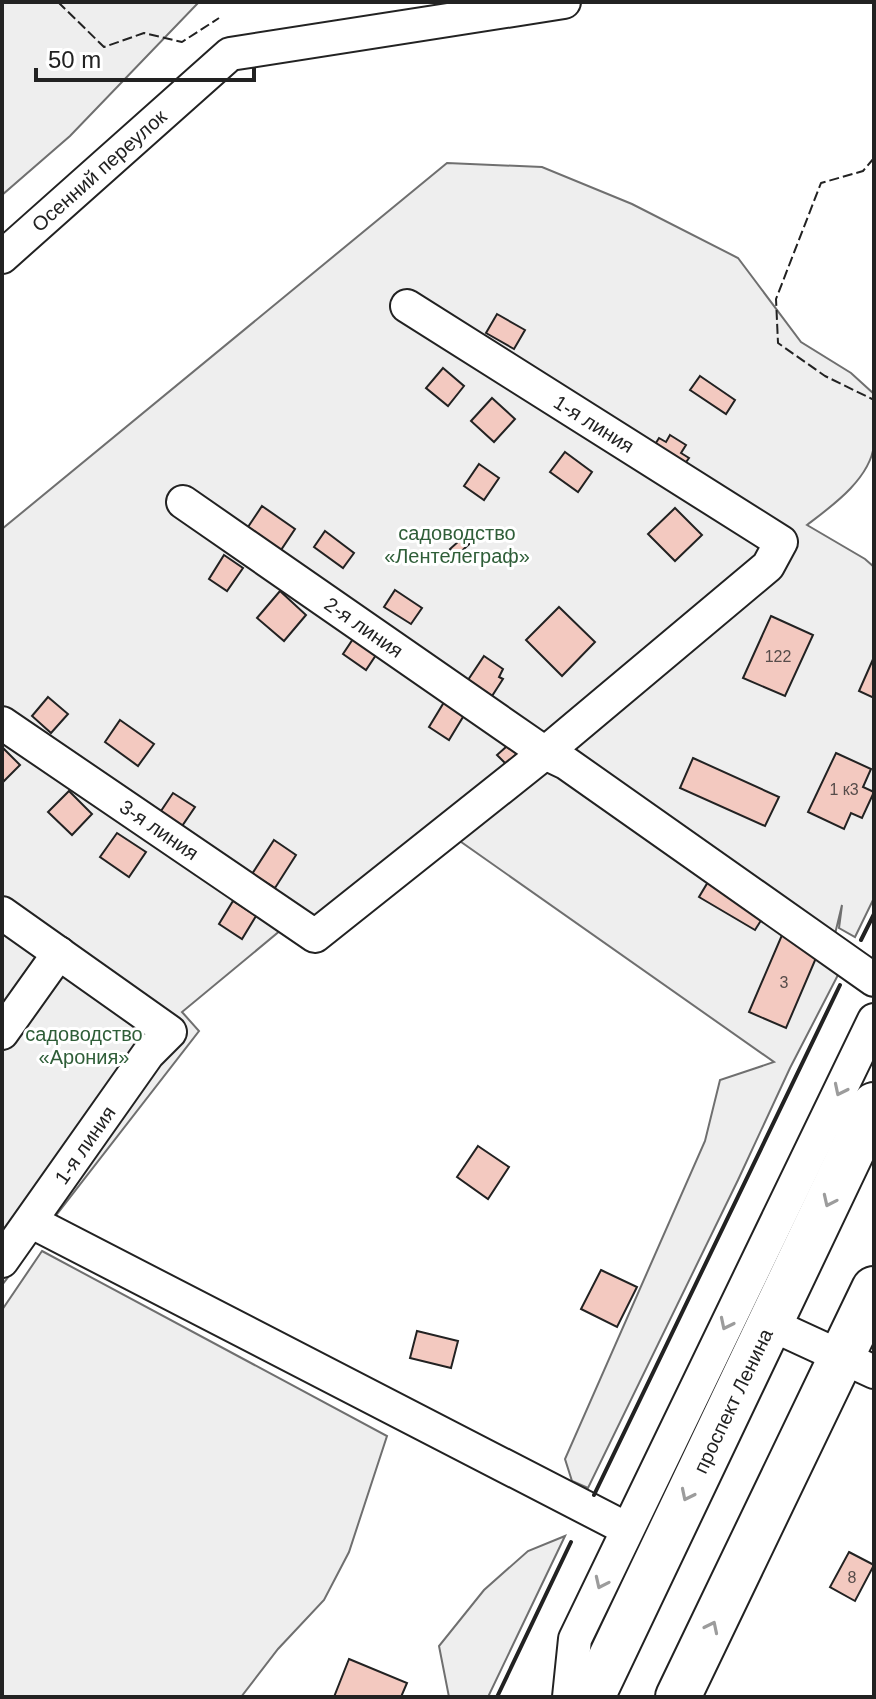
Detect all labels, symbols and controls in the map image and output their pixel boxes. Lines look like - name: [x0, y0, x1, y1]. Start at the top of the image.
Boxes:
- scale bar: [36, 32, 254, 82]
- text: 50 m: [48, 46, 101, 73]
- street label: Осенний переулок: [28, 105, 171, 236]
- street label: 1-я линия: [550, 391, 638, 457]
- park label: садоводство «Лентелеграф»: [384, 522, 530, 567]
- street label: 2-я линия: [320, 593, 407, 662]
- house number: 122: [765, 648, 791, 665]
- house number: 1 к3: [829, 781, 859, 798]
- street label: 3-я линия: [116, 795, 203, 864]
- house number: 3: [780, 974, 789, 991]
- park label: садоводство «Арония»: [25, 1023, 143, 1068]
- one-way arrow: [834, 1081, 850, 1096]
- street label: 1-я линия: [50, 1102, 120, 1188]
- one-way arrow: [823, 1193, 839, 1208]
- one-way arrow: [720, 1315, 736, 1330]
- street label: проспект Ленина: [689, 1324, 777, 1477]
- one-way arrow: [681, 1487, 697, 1501]
- house number: 8: [848, 1569, 857, 1586]
- one-way arrow: [595, 1575, 611, 1589]
- one-way arrow: [702, 1620, 718, 1635]

